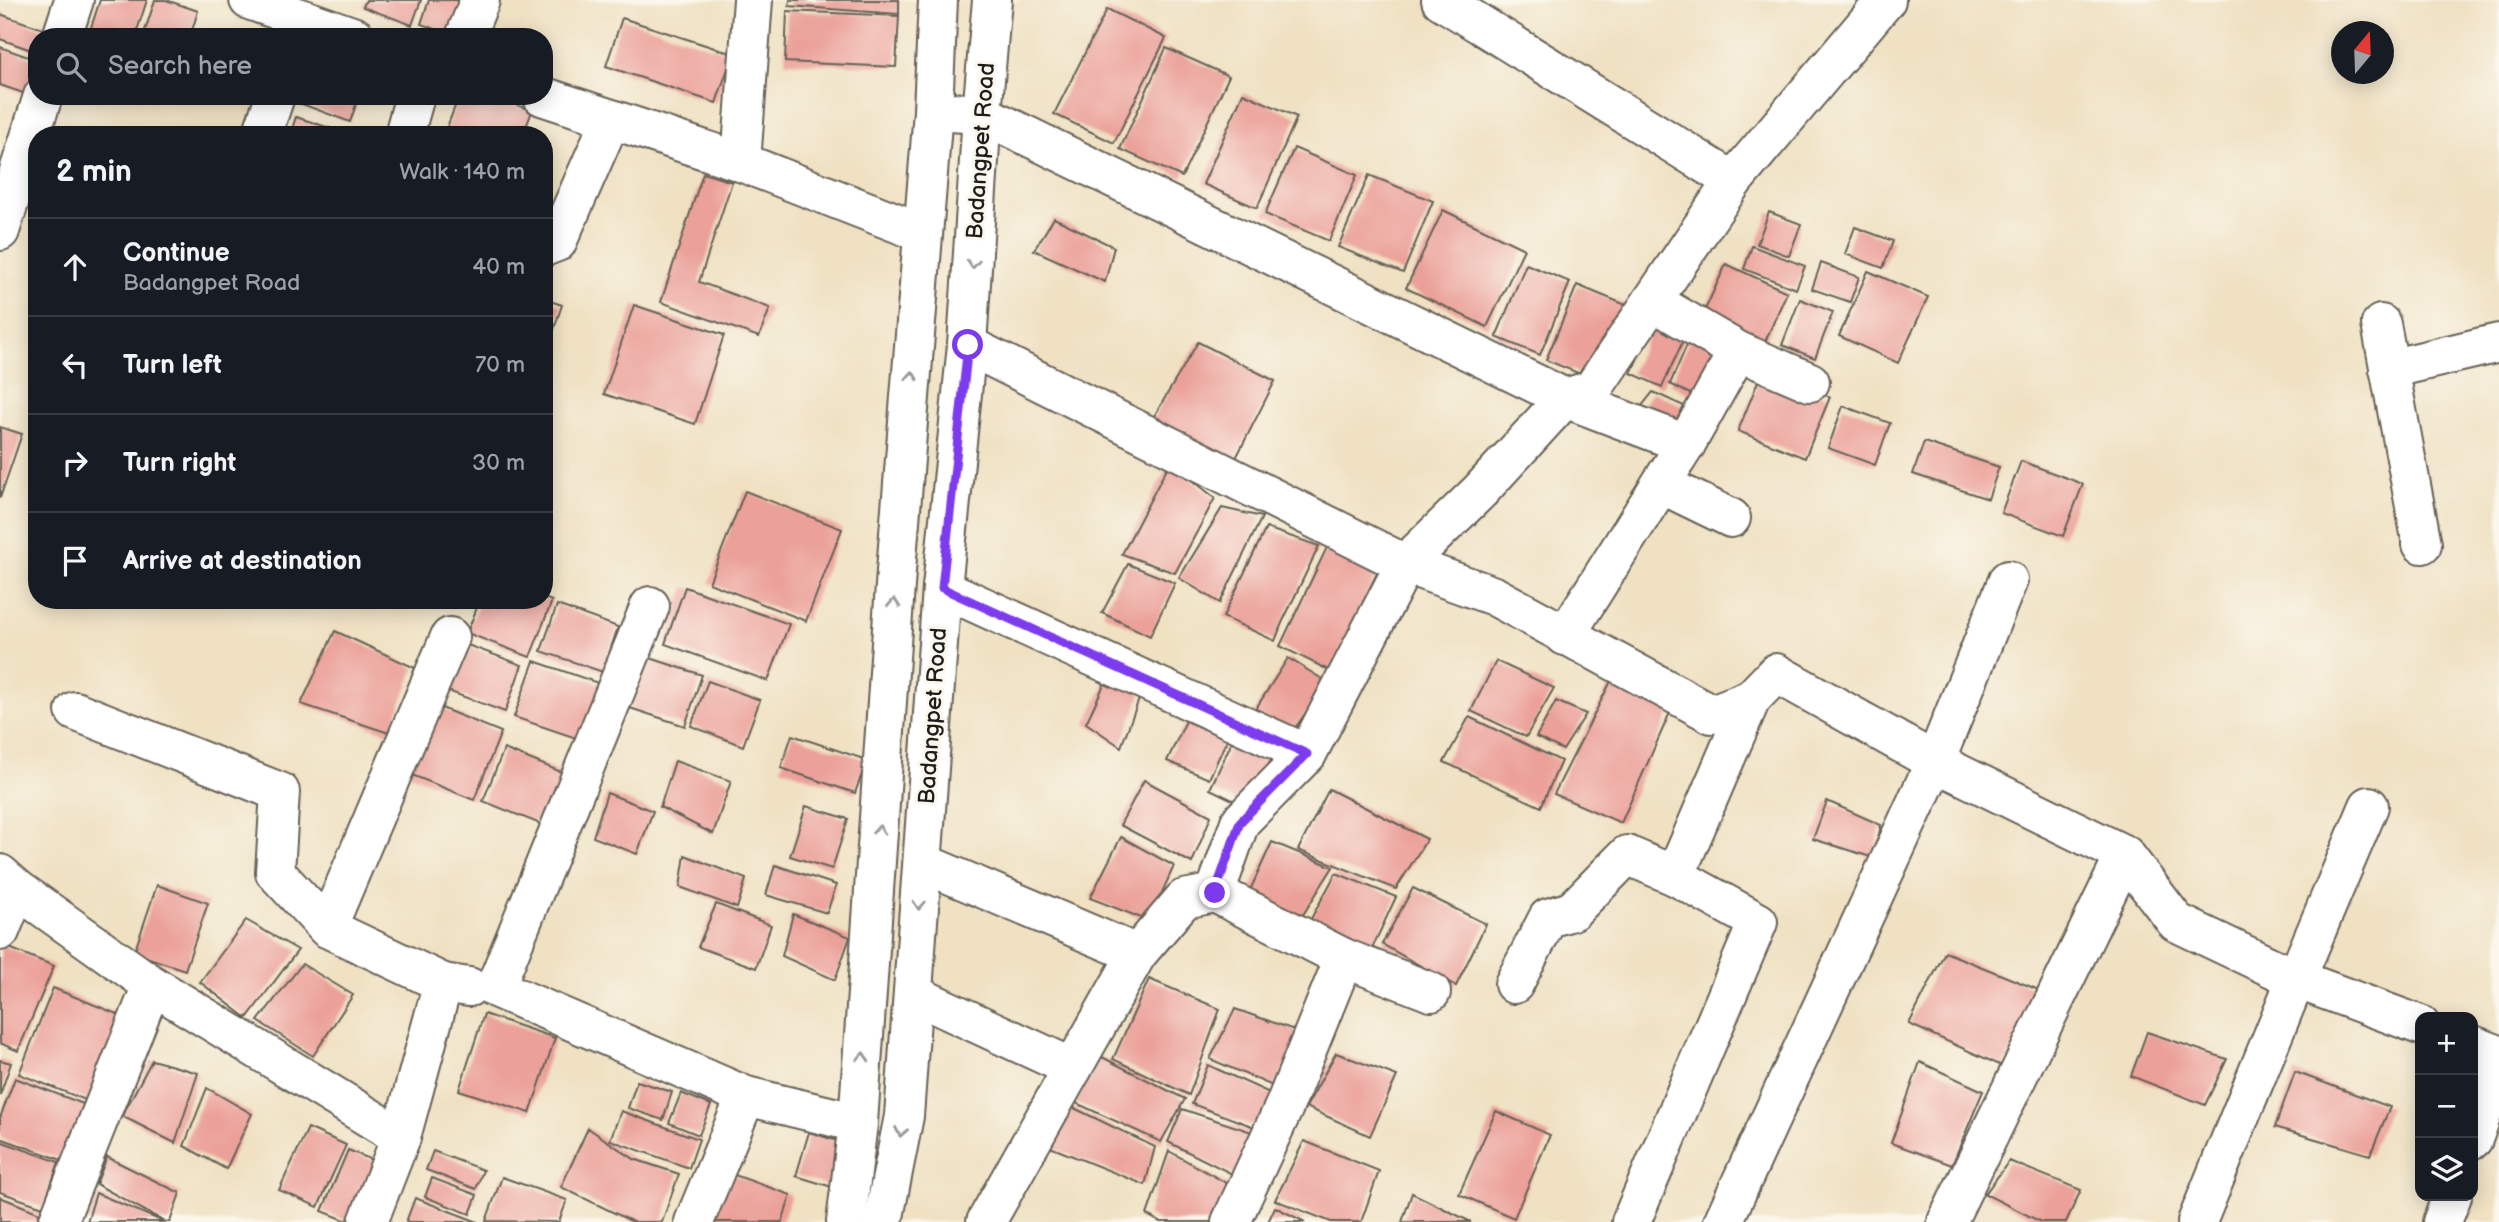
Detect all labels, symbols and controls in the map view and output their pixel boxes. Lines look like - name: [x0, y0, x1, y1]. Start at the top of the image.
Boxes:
- north arrow: [2331, 21, 2394, 84]
- search box: [28, 28, 553, 105]
- icon: search: [52, 48, 90, 86]
- text: Search here: [108, 51, 252, 82]
- street label: Badangpet Road: [961, 62, 1001, 240]
- text: 2 min: [56, 154, 132, 190]
- text: Walk · 140 m: [399, 158, 525, 186]
- text: Continue: [123, 238, 230, 269]
- icon: ahead: [56, 248, 94, 286]
- text: 40 m: [472, 253, 525, 281]
- one-way arrow: [965, 258, 980, 269]
- text: Badangpet Road: [123, 269, 300, 297]
- route start: [952, 329, 983, 360]
- icon: left: [56, 346, 94, 384]
- text: Turn left: [123, 350, 222, 381]
- text: 70 m: [475, 351, 525, 379]
- one-way arrow: [904, 370, 919, 381]
- icon: right: [56, 444, 94, 482]
- text: Turn right: [123, 448, 236, 479]
- text: 30 m: [472, 449, 525, 477]
- icon: arrive: [56, 542, 94, 580]
- text: Arrive at destination: [123, 546, 362, 577]
- one-way arrow: [886, 597, 901, 608]
- street label: Badangpet Road: [913, 627, 953, 805]
- one-way arrow: [872, 824, 887, 835]
- route end: [1199, 877, 1230, 908]
- one-way arrow: [912, 900, 927, 911]
- map controls: [2415, 1012, 2478, 1201]
- button: +: [2415, 1012, 2478, 1075]
- one-way arrow: [855, 1051, 870, 1062]
- button: −: [2415, 1075, 2478, 1138]
- one-way arrow: [894, 1126, 909, 1138]
- button: layers: [2415, 1138, 2478, 1201]

